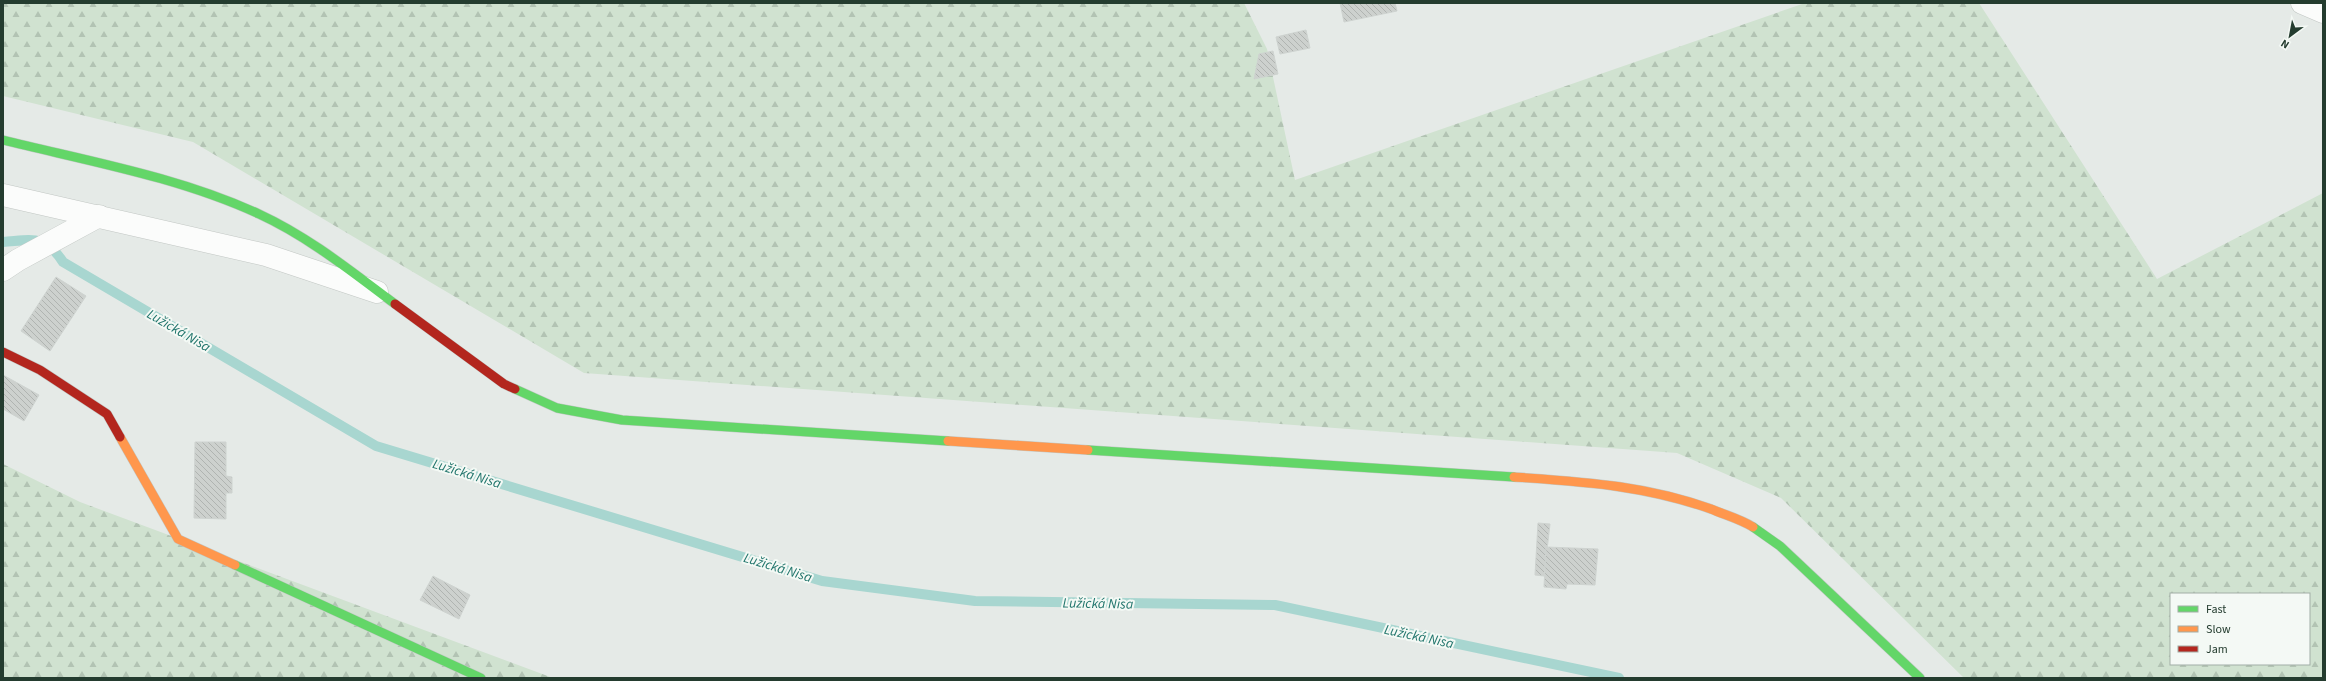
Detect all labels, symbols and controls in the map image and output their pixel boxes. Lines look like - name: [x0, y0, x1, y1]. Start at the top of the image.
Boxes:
- north arrow: [2270, 16, 2310, 56]
- text: N: [2278, 36, 2292, 52]
- water label: Lužická Nisa: [143, 305, 215, 357]
- water label: Lužická Nisa: [430, 454, 504, 494]
- water label: Lužická Nisa: [741, 548, 815, 588]
- water label: Lužická Nisa: [1062, 593, 1134, 615]
- legend: [2170, 593, 2310, 665]
- text: Fast: [2206, 601, 2226, 618]
- water label: Lužická Nisa: [1382, 620, 1456, 654]
- text: Slow: [2206, 621, 2231, 638]
- text: Jam: [2206, 641, 2228, 658]

